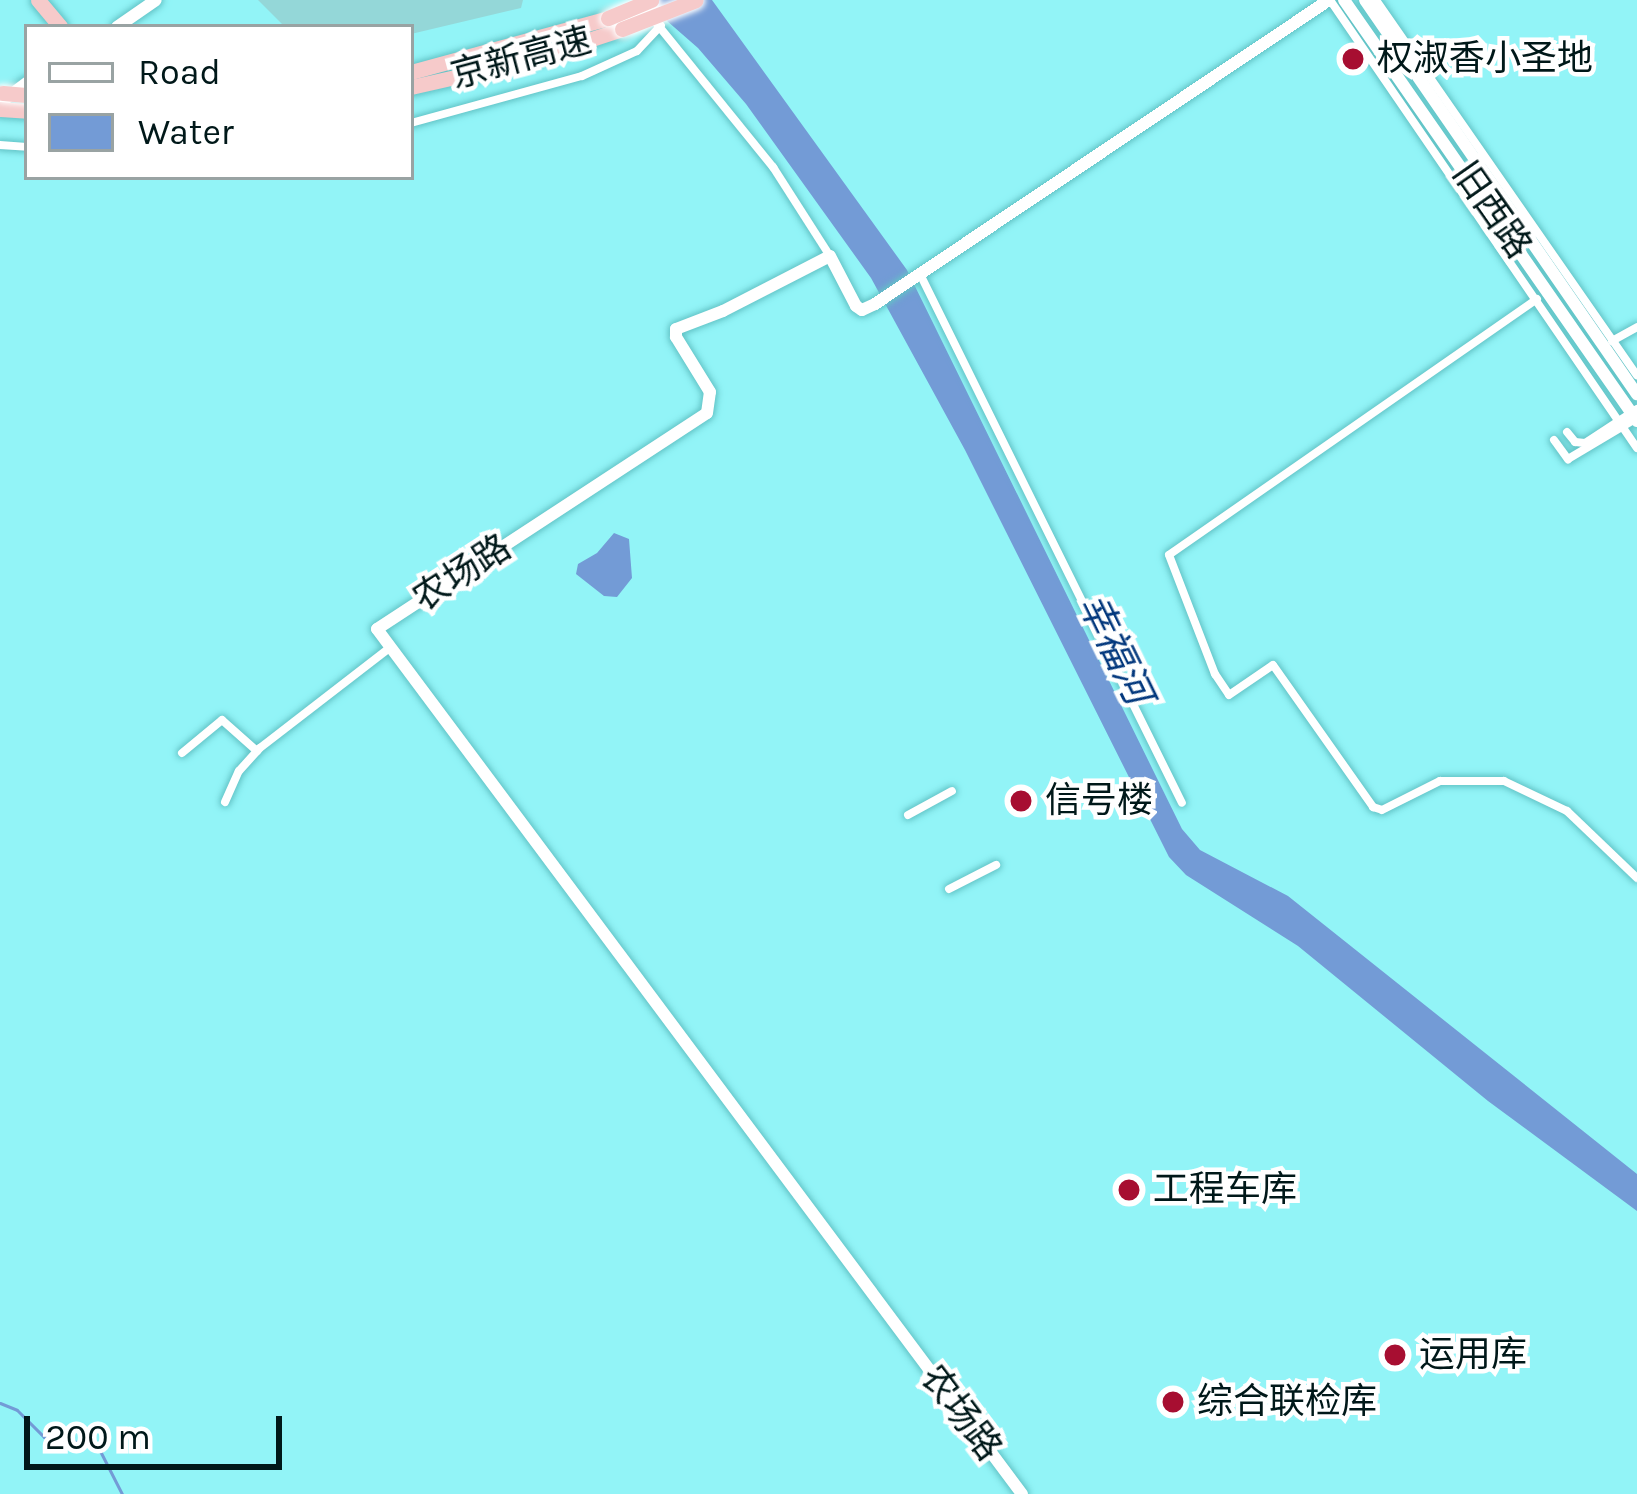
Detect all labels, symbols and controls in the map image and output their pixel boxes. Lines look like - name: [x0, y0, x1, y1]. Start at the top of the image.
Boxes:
- street label: 京新高速: [446, 19, 596, 97]
- legend: [24, 24, 414, 180]
- place label: 权淑香小圣地: [1377, 37, 1593, 81]
- marker: 权淑香小圣地: [1340, 46, 1366, 72]
- text: Road: [138, 51, 221, 93]
- text: Water: [138, 111, 234, 153]
- street label: 旧西路: [1443, 153, 1541, 267]
- street label: 农场路: [405, 525, 519, 621]
- water label: 幸福河: [1068, 586, 1162, 712]
- place label: 信号楼: [1045, 779, 1153, 823]
- marker: 信号楼: [1008, 788, 1034, 814]
- place label: 工程车库: [1153, 1168, 1297, 1212]
- marker: 工程车库: [1116, 1177, 1142, 1203]
- place label: 运用库: [1419, 1333, 1527, 1377]
- marker: 运用库: [1382, 1342, 1408, 1368]
- street label: 农场路: [911, 1357, 1011, 1469]
- place label: 综合联检库: [1197, 1380, 1377, 1424]
- marker: 综合联检库: [1160, 1389, 1186, 1415]
- scale bar: [30, 1392, 288, 1466]
- text: 200 m: [45, 1416, 151, 1458]

